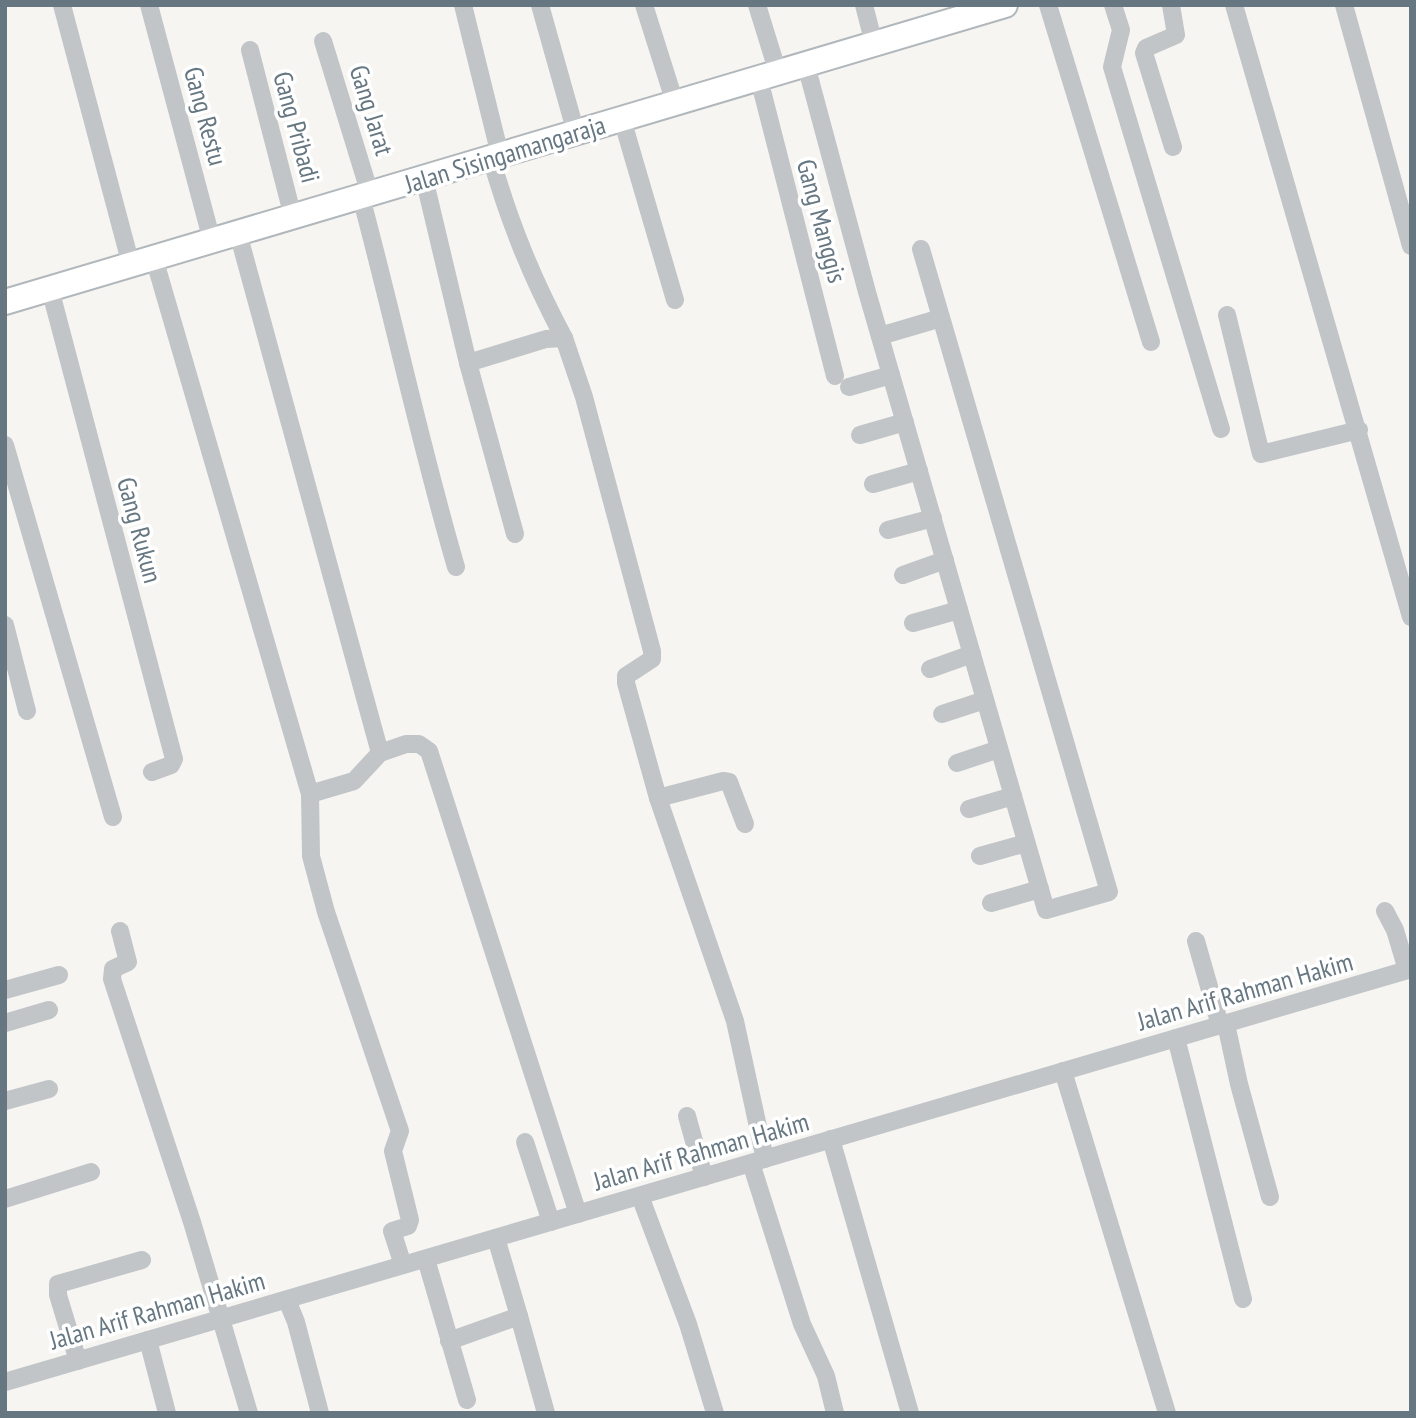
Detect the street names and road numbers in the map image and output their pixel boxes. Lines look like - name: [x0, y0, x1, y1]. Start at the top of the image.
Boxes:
- street label: Gang Jarat: [343, 61, 401, 159]
- street label: Gang Restu: [177, 63, 235, 169]
- street label: Gang Pribadi: [266, 68, 328, 186]
- street label: Jalan Sisingamangaraja: [400, 108, 609, 201]
- street label: Gang Manggis: [790, 156, 854, 286]
- street label: Gang Rukun: [110, 474, 170, 586]
- street label: Jalan Arif Rahman Hakim: [1133, 945, 1356, 1038]
- street label: Jalan Arif Rahman Hakim: [589, 1105, 812, 1198]
- street label: Jalan Arif Rahman Hakim: [45, 1264, 268, 1357]

